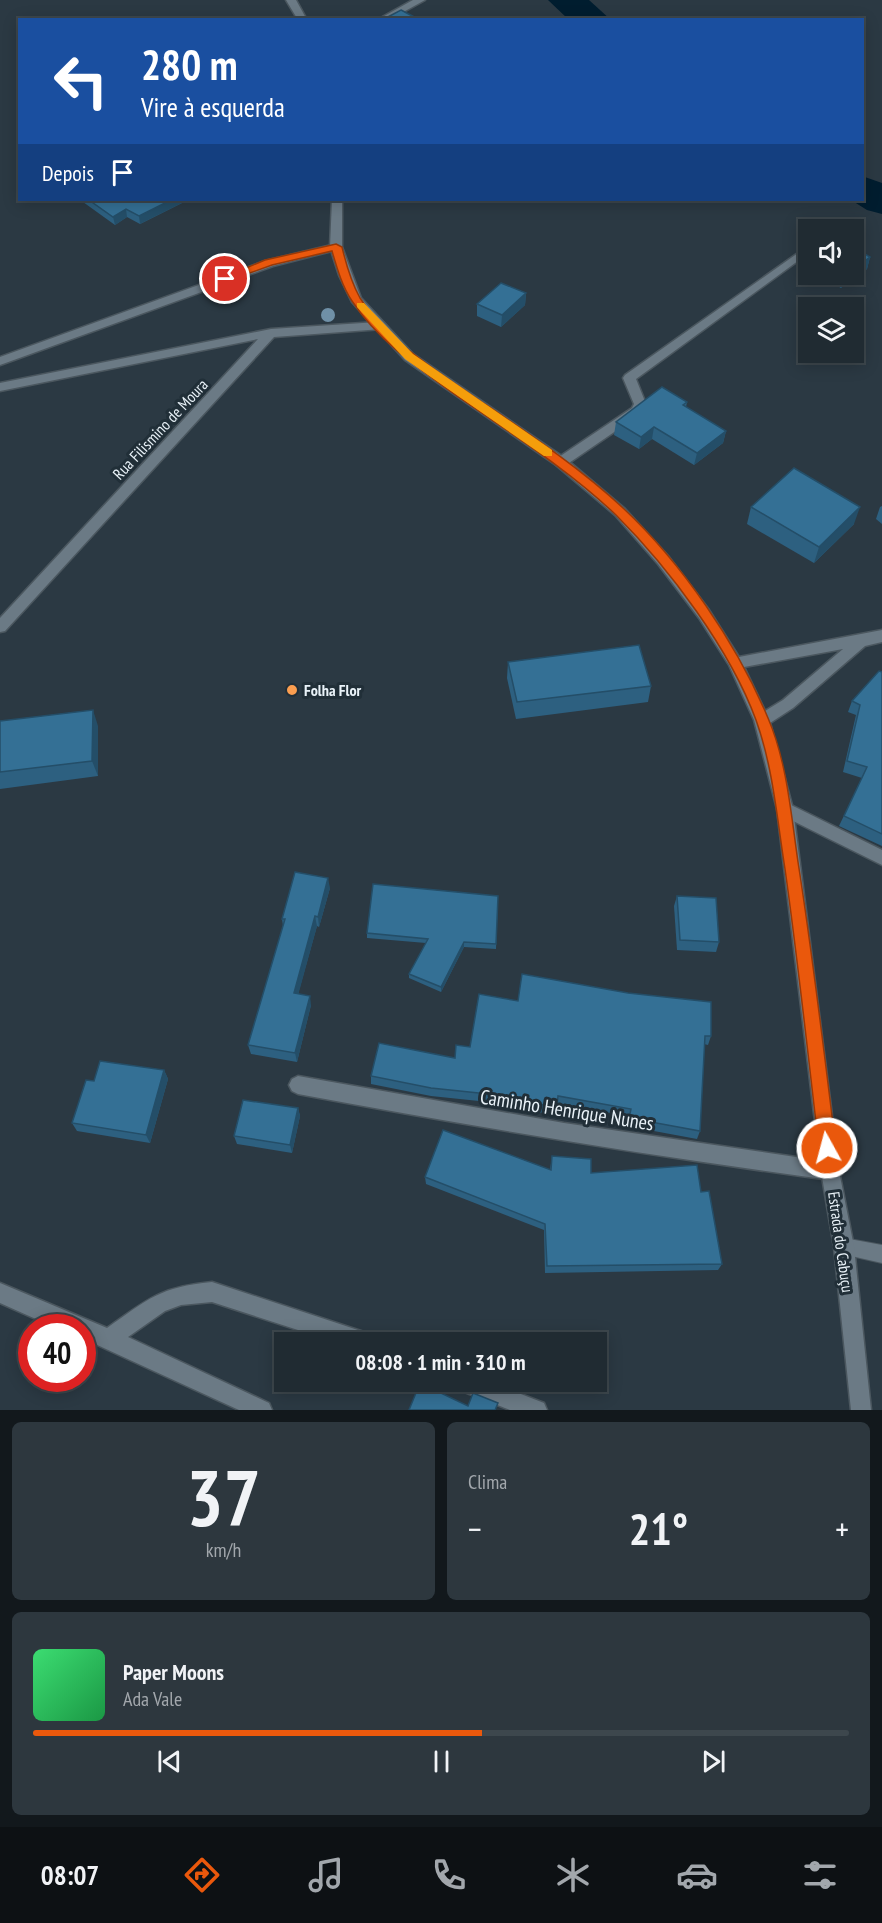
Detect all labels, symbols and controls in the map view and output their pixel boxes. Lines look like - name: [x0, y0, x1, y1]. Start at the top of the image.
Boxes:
- text: 280 m: [141, 37, 238, 92]
- icon: left: [42, 42, 120, 120]
- text: Vire à esquerda: [141, 90, 285, 124]
- icon: arrive: [106, 156, 139, 189]
- text: Depois: [42, 159, 94, 187]
- map controls: [798, 219, 864, 363]
- button: sound: [798, 219, 864, 285]
- pin: [199, 253, 250, 304]
- icon: arrive: [208, 262, 241, 295]
- button: layers: [798, 297, 864, 363]
- street label: Rua Filismino de Moura: [108, 375, 212, 483]
- place label: Folha Flor: [304, 680, 361, 700]
- marker: Folha Flor: [285, 683, 299, 697]
- street label: Caminho Henrique Nunes: [478, 1083, 656, 1137]
- position arrow: [795, 1116, 859, 1180]
- street label: Estrada do Cabuçu: [824, 1190, 858, 1294]
- speed limit sign: 40: [18, 1314, 96, 1392]
- text: 08:08 · 1 min · 310 m: [355, 1348, 526, 1376]
- text: 37: [186, 1447, 261, 1548]
- text: Clima: [468, 1469, 507, 1495]
- text: 21°: [629, 1499, 688, 1557]
- text: −: [468, 1507, 482, 1550]
- text: +: [835, 1507, 849, 1550]
- text: km/h: [206, 1537, 241, 1563]
- text: Paper Moons: [123, 1658, 224, 1686]
- text: Ada Vale: [123, 1686, 182, 1712]
- icon: previous: [153, 1745, 186, 1778]
- icon: pause: [425, 1745, 458, 1778]
- icon: next: [697, 1745, 730, 1778]
- icon: directions: [181, 1854, 223, 1896]
- icon: music: [305, 1854, 347, 1896]
- icon: phone: [428, 1854, 470, 1896]
- icon: climate: [552, 1854, 594, 1896]
- icon: car: [676, 1854, 718, 1896]
- icon: filters: [799, 1854, 841, 1896]
- text: 08:07: [41, 1858, 99, 1892]

